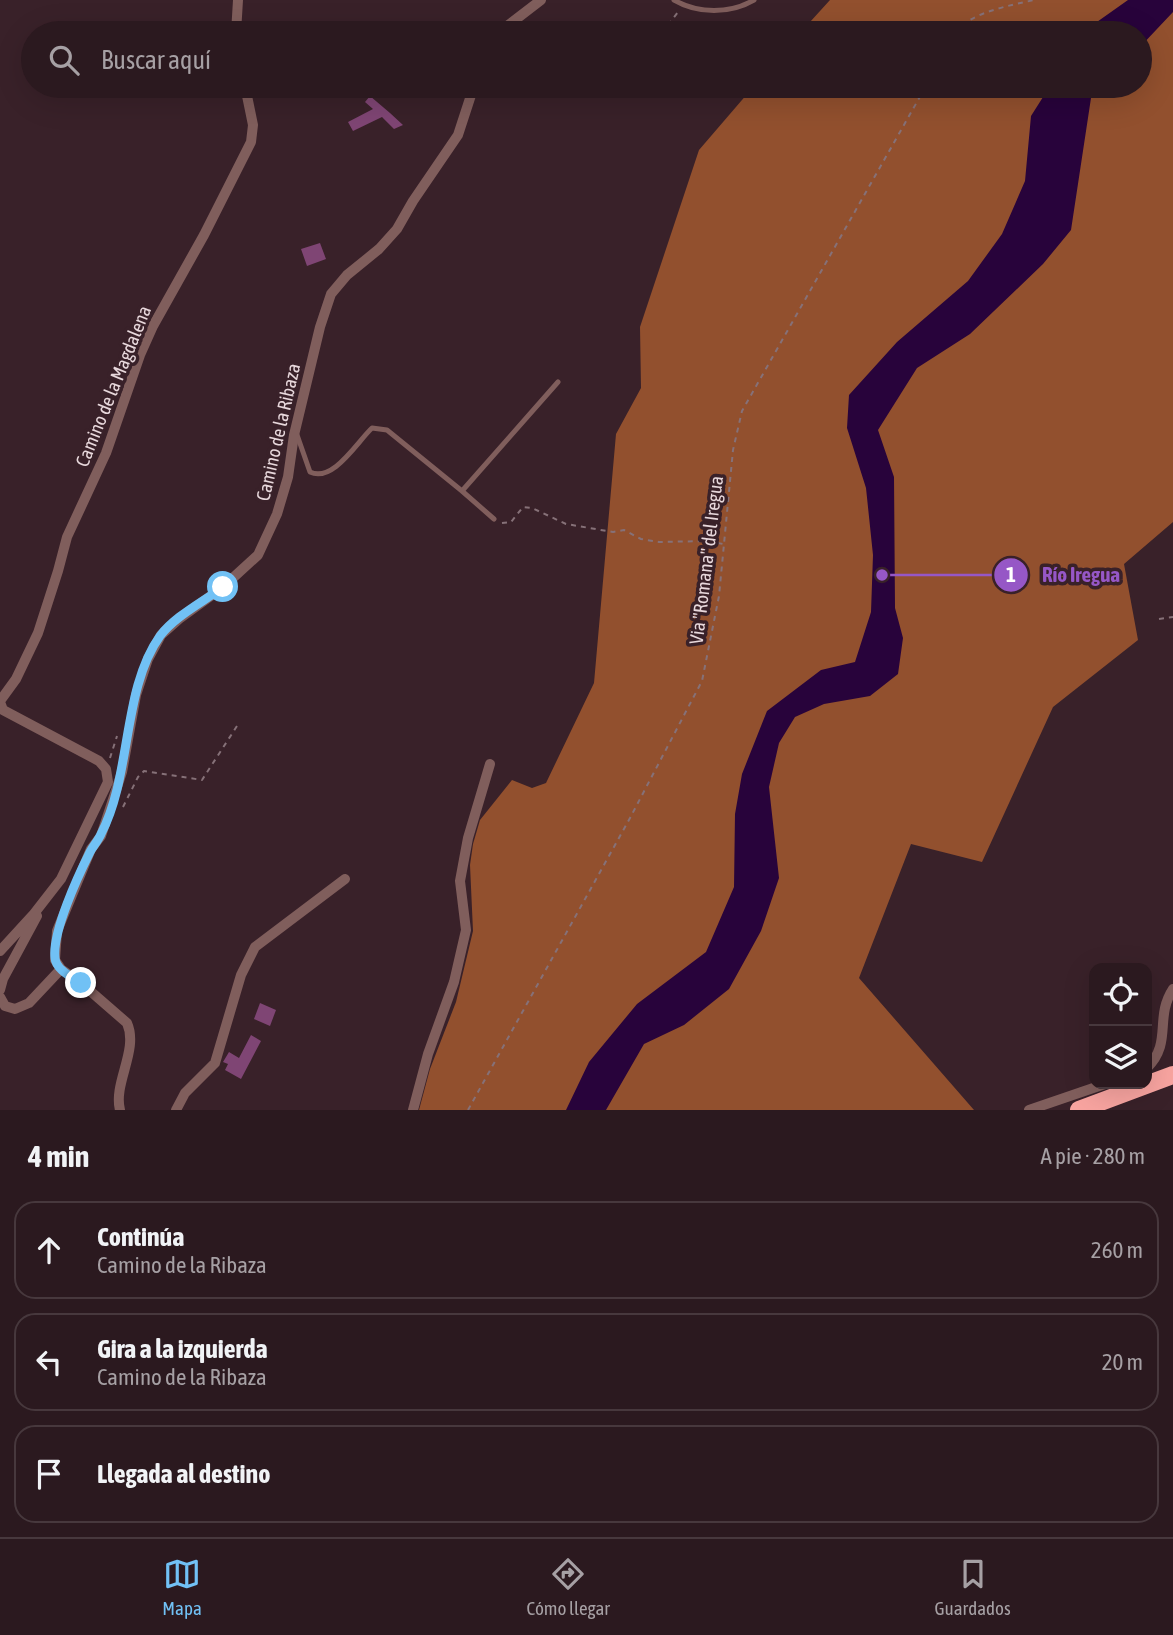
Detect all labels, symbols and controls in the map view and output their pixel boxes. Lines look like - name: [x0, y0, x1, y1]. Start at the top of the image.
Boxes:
- search box: [21, 21, 1152, 98]
- icon: search: [45, 41, 83, 79]
- text: Buscar aquí: [101, 45, 211, 75]
- street label: Camino de la Magdalena: [71, 302, 155, 470]
- street label: Camino de la Ribaza: [252, 361, 304, 503]
- street label: Via "Romana" del Iregua: [685, 474, 727, 646]
- callout: Río Iregua: [993, 554, 1134, 596]
- text: 1: [1006, 562, 1016, 586]
- text: Río Iregua: [1042, 562, 1120, 586]
- route start: [207, 571, 238, 602]
- map controls: [1089, 963, 1152, 1089]
- button: locate: [1089, 963, 1152, 1026]
- route end: [65, 967, 96, 998]
- button: layers: [1089, 1026, 1152, 1089]
- text: 4 min: [28, 1139, 89, 1173]
- text: A pie · 280 m: [1041, 1143, 1145, 1169]
- text: Continúa: [97, 1222, 184, 1252]
- icon: ahead: [30, 1231, 68, 1269]
- text: 260 m: [1091, 1237, 1143, 1263]
- text: Camino de la Ribaza: [97, 1252, 267, 1278]
- text: Gira a la izquierda: [97, 1334, 268, 1364]
- icon: left: [30, 1343, 68, 1381]
- text: 20 m: [1102, 1349, 1143, 1375]
- text: Camino de la Ribaza: [97, 1364, 267, 1390]
- icon: arrive: [30, 1455, 68, 1493]
- text: Llegada al destino: [97, 1459, 270, 1489]
- tab: Mapa: [162, 1555, 202, 1619]
- tab: Cómo llegar: [526, 1555, 610, 1619]
- tab: Guardados: [934, 1555, 1011, 1619]

